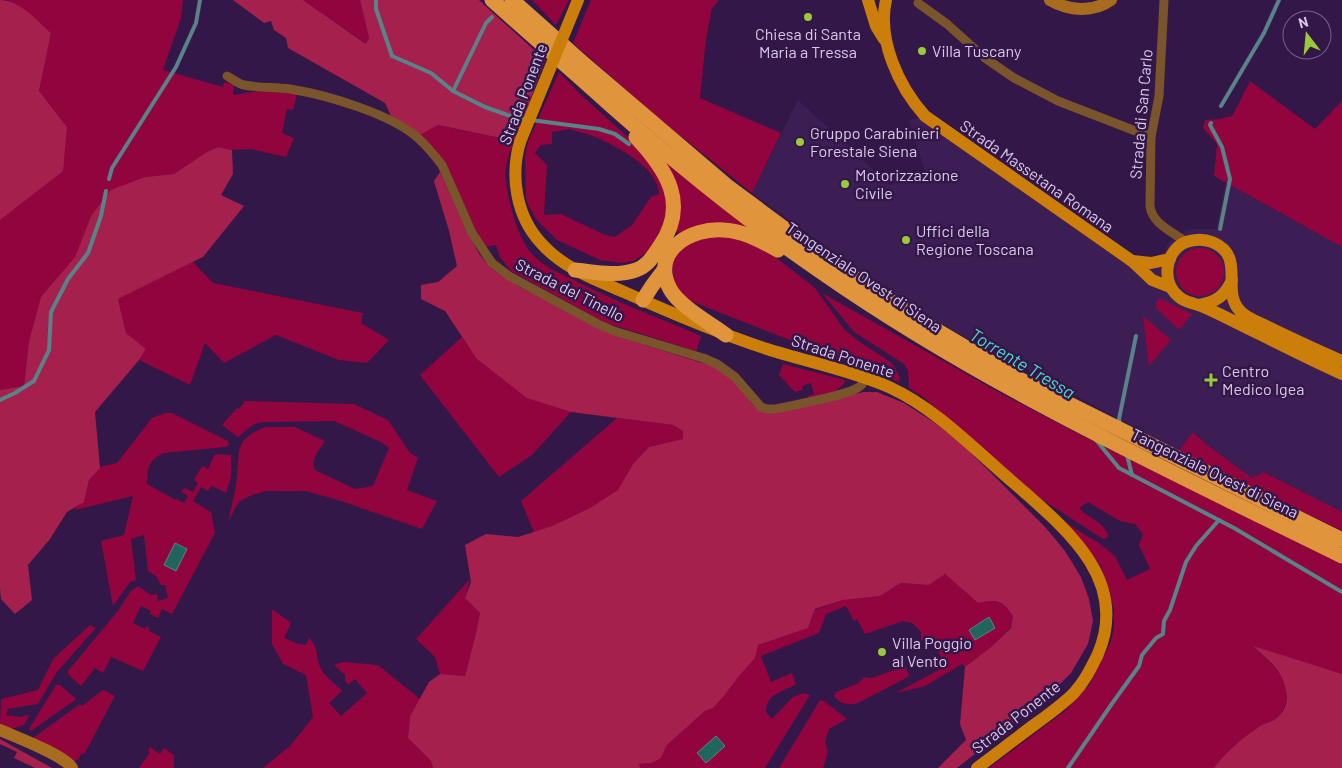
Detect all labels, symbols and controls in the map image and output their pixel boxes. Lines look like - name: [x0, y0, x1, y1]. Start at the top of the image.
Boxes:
- north arrow: [1282, 10, 1332, 60]
- marker: Chiesa di Santa Maria a Tressa: [802, 11, 814, 23]
- text: N: [1296, 13, 1310, 31]
- place label: Chiesa di Santa Maria a Tressa: [755, 24, 861, 61]
- street label: Strada Ponente: [495, 40, 551, 147]
- place label: Villa Tuscany: [932, 41, 1022, 60]
- marker: Villa Tuscany: [916, 45, 928, 57]
- street label: Strada di San Carlo: [1125, 48, 1156, 180]
- street label: Strada Massetana Romana: [957, 115, 1118, 236]
- place label: Gruppo Carabinieri Forestale Siena: [810, 123, 939, 160]
- marker: Gruppo Carabinieri Forestale Siena: [794, 136, 806, 148]
- place label: Motorizzazione Civile: [855, 165, 959, 202]
- marker: Motorizzazione Civile: [839, 178, 851, 190]
- street label: Tangenziale Ovest di Siena: [783, 217, 946, 336]
- place label: Uffici della Regione Toscana: [916, 221, 1034, 258]
- marker: Uffici della Regione Toscana: [900, 234, 912, 246]
- street label: Strada del Tinello: [513, 254, 628, 325]
- water label: Torrente Tressa: [966, 323, 1079, 403]
- street label: Strada Ponente: [789, 330, 897, 381]
- place label: Centro Medico Igea: [1222, 361, 1304, 398]
- marker: Centro Medico Igea: [1204, 373, 1218, 387]
- street label: Tangenziale Ovest di Siena: [1129, 424, 1302, 521]
- place label: Villa Poggio al Vento: [892, 633, 972, 670]
- marker: Villa Poggio al Vento: [876, 646, 888, 658]
- street label: Strada Ponente: [968, 676, 1064, 757]

